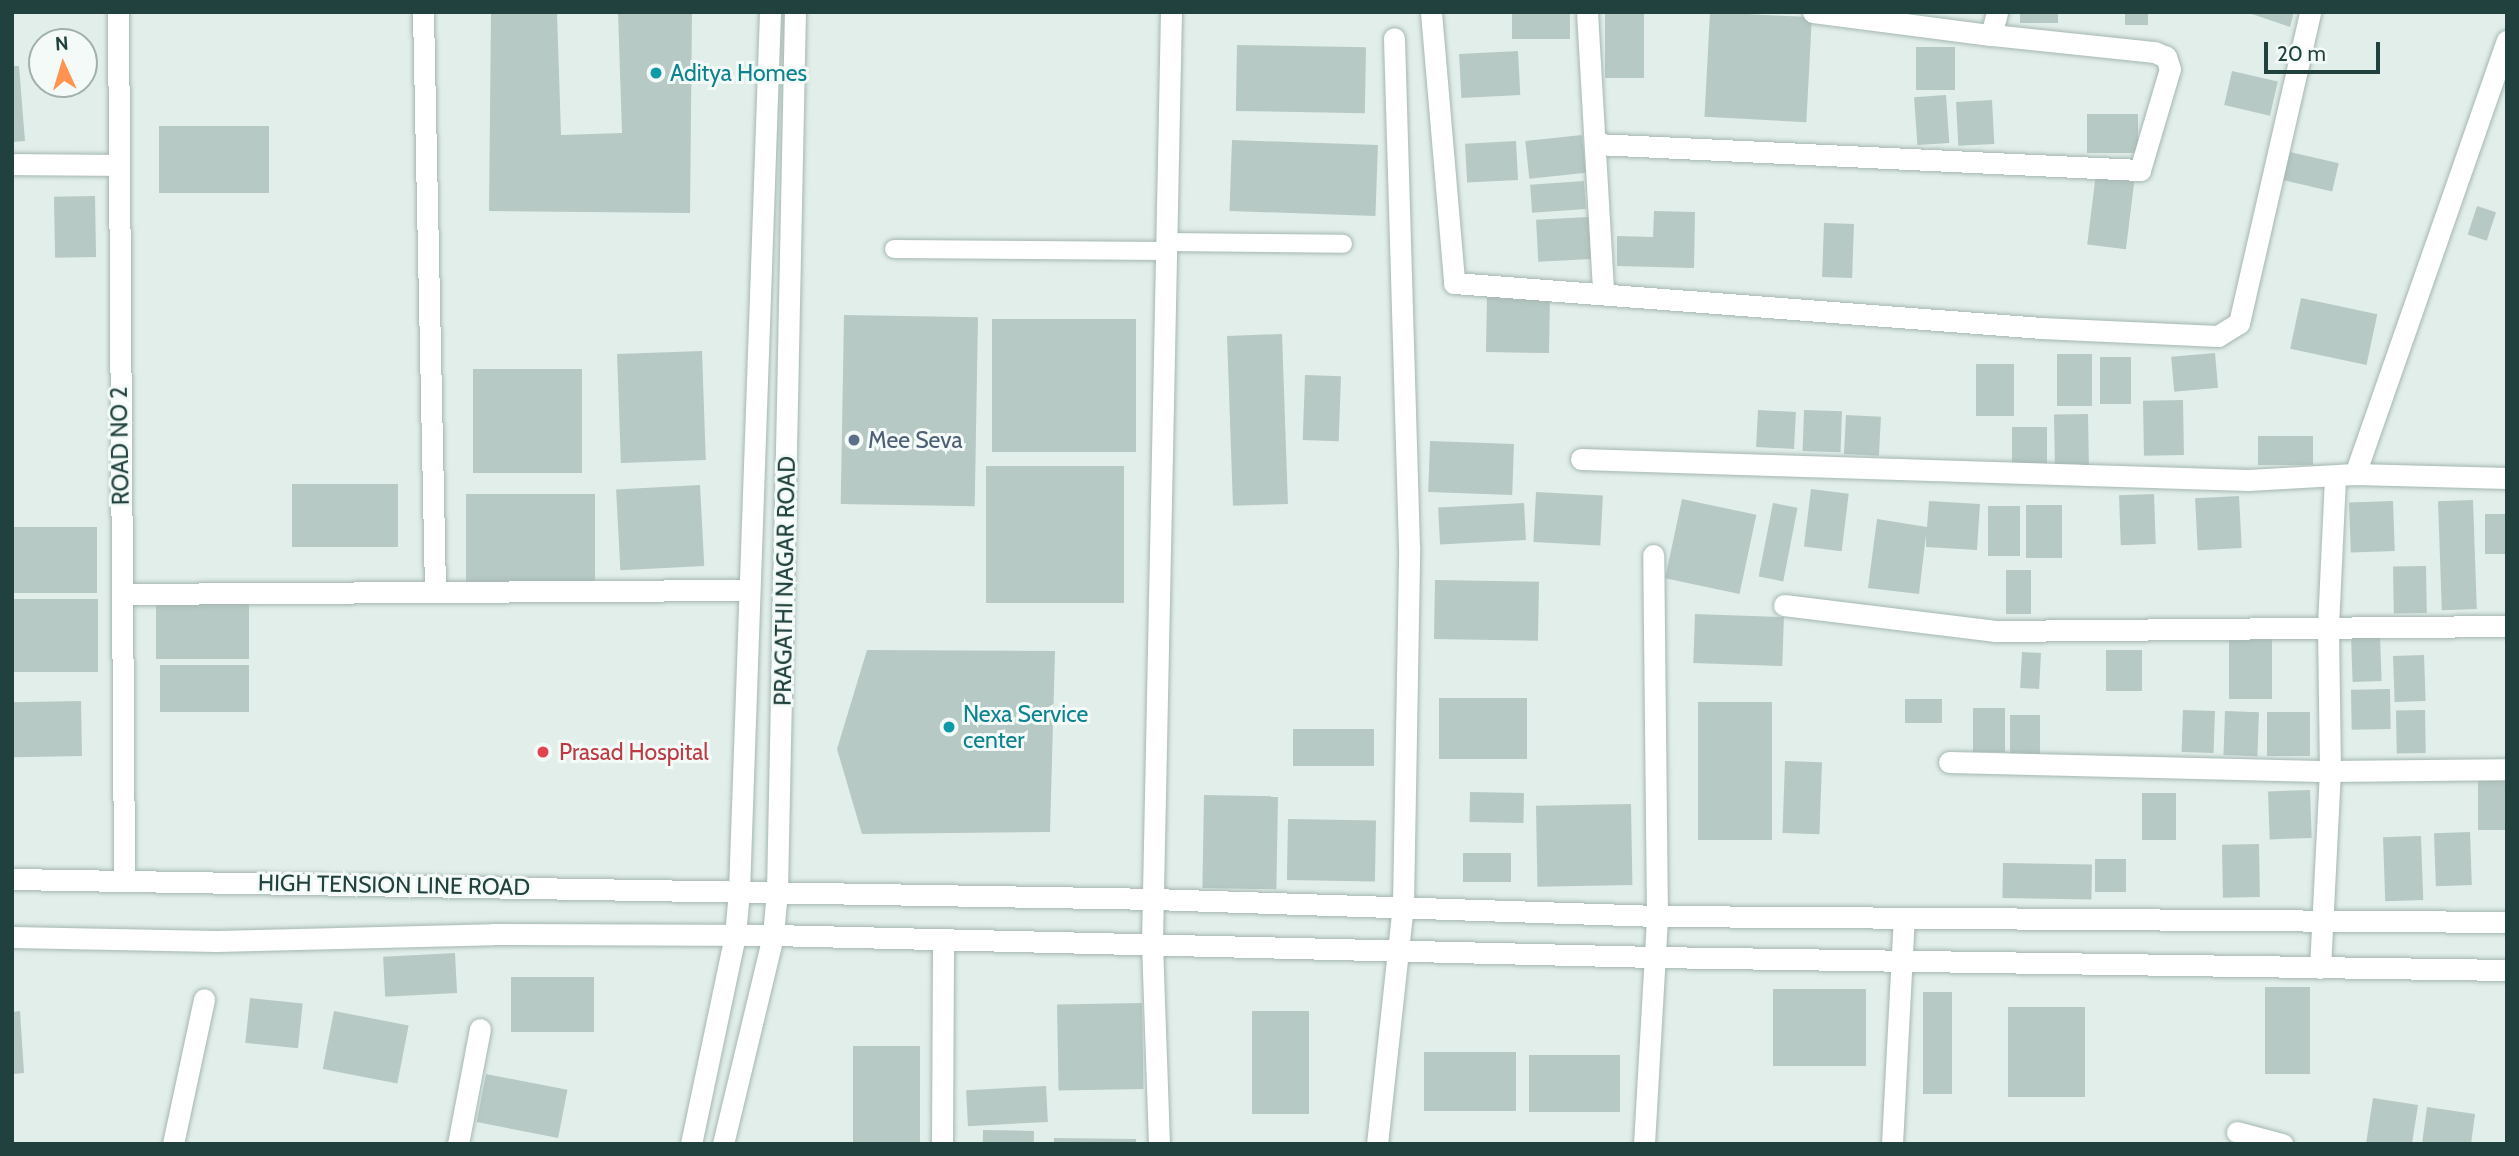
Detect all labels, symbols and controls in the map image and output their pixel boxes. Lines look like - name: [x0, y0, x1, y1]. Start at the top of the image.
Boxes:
- north arrow: [28, 28, 98, 98]
- scale bar: [2267, 28, 2382, 72]
- text: N: [54, 32, 69, 55]
- text: 20 m: [2277, 41, 2326, 66]
- place label: Aditya Homes: [670, 59, 807, 87]
- marker: Aditya Homes: [648, 65, 664, 81]
- street label: ROAD NO 2: [105, 387, 135, 505]
- place label: Mee Seva: [868, 426, 962, 454]
- marker: Mee Seva: [846, 432, 862, 448]
- street label: PRAGATHI NAGAR ROAD: [769, 456, 801, 706]
- place label: Nexa Service center: [963, 700, 1088, 754]
- marker: Nexa Service center: [941, 719, 957, 735]
- place label: Prasad Hospital: [559, 738, 709, 766]
- marker: Prasad Hospital: [533, 742, 553, 762]
- street label: HIGH TENSION LINE ROAD: [258, 869, 530, 901]

